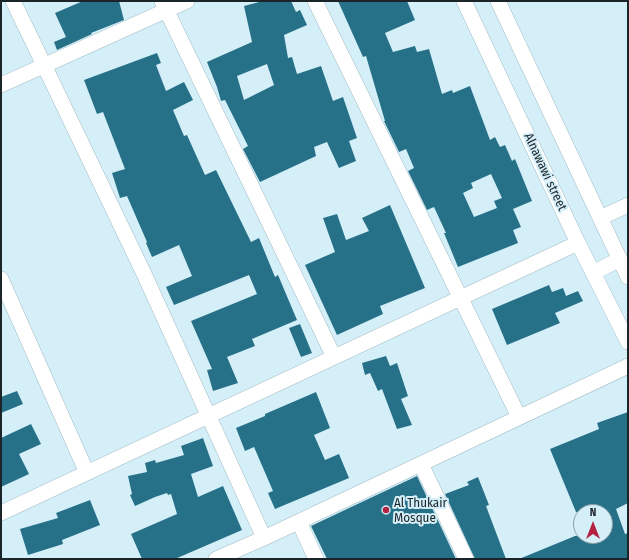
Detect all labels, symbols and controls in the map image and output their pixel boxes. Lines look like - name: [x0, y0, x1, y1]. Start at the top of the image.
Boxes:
- street label: Alnawawi street: [520, 131, 570, 213]
- place label: Al Thukair Mosque: [394, 495, 447, 526]
- north arrow: [573, 504, 613, 544]
- marker: Al Thukair Mosque: [381, 505, 391, 515]
- text: N: [590, 506, 596, 519]

